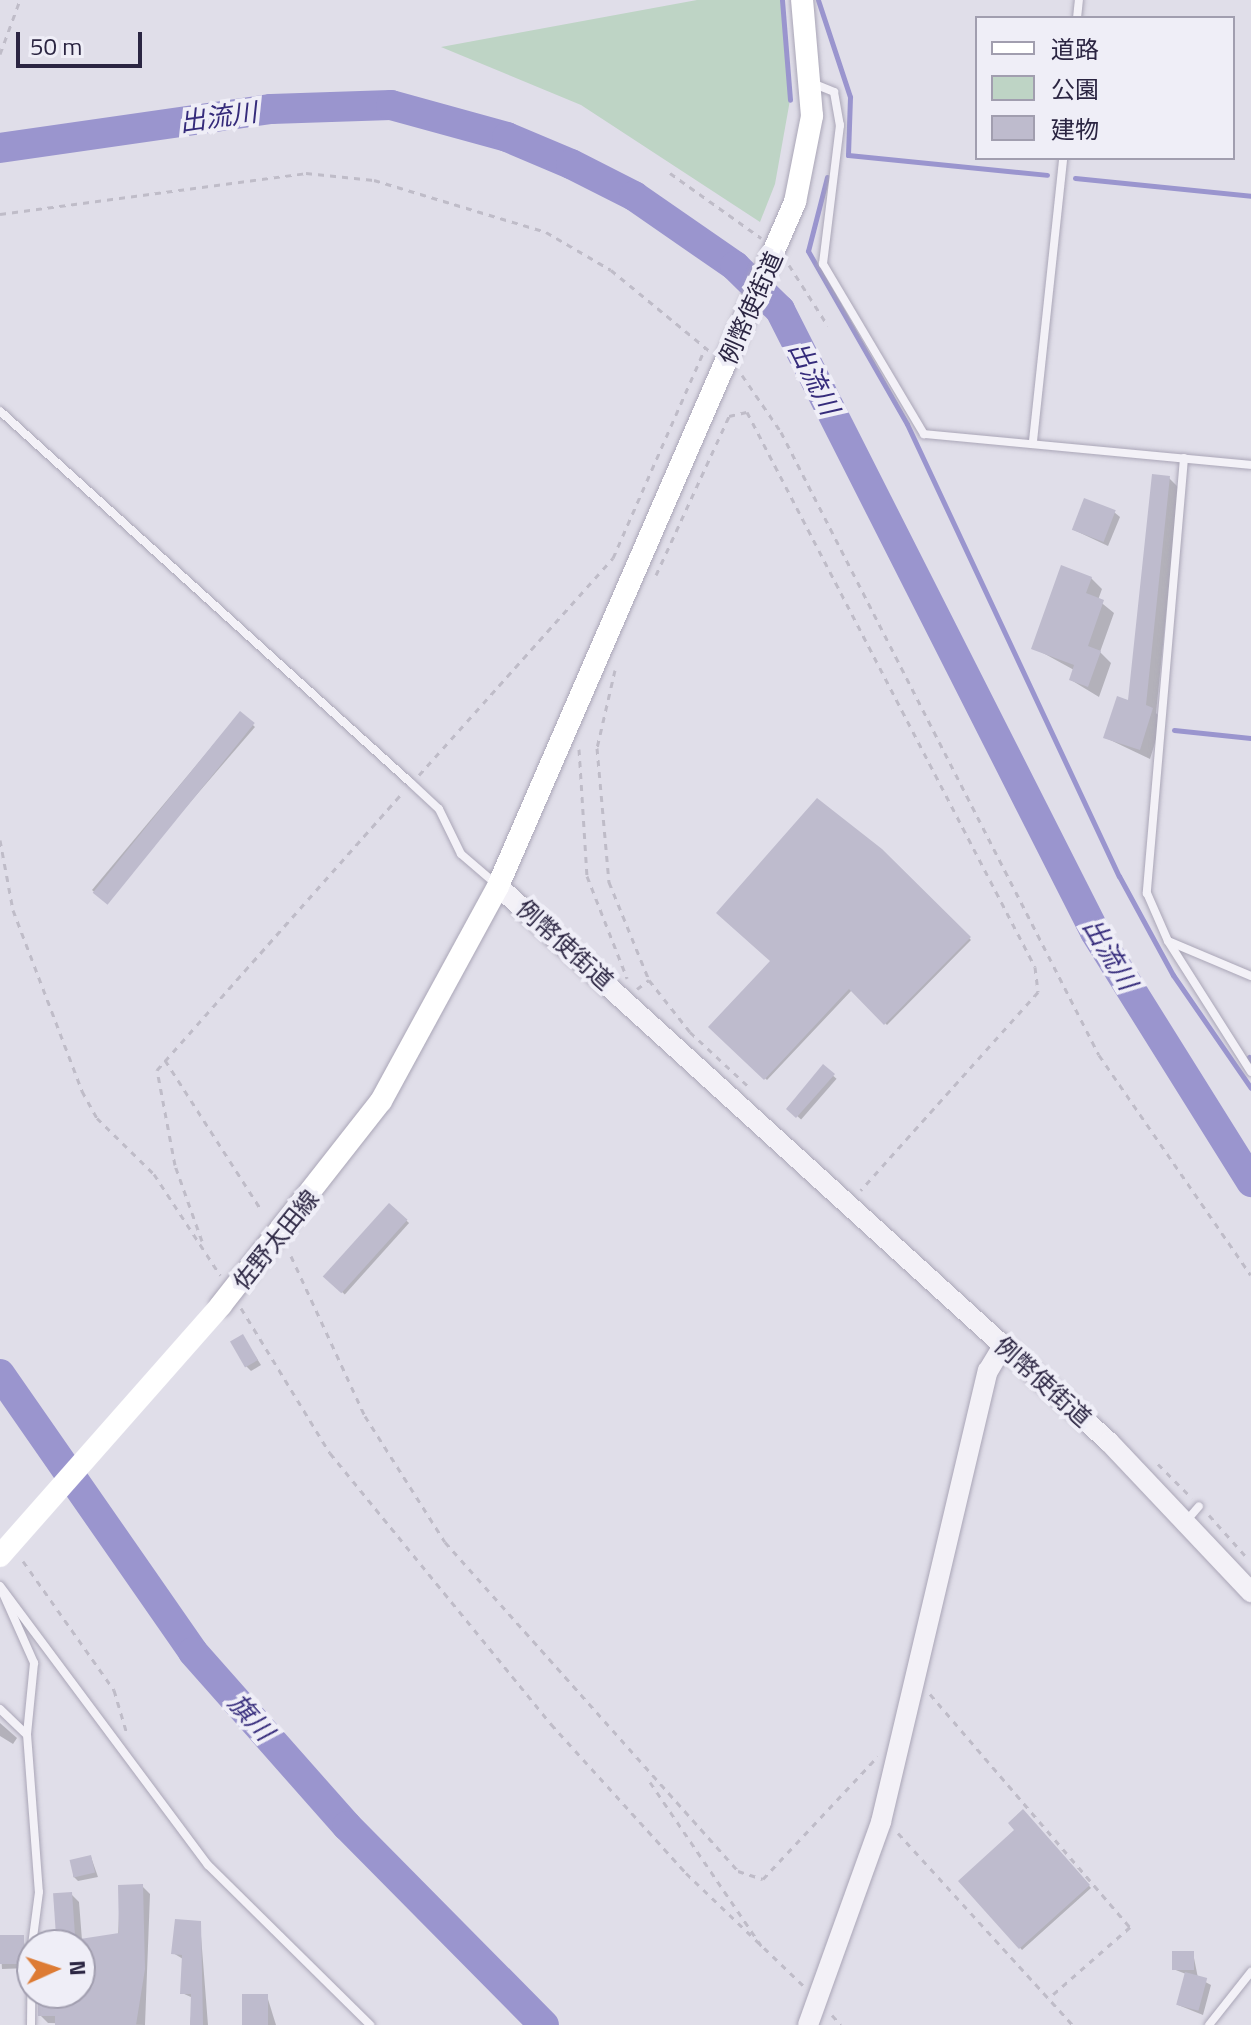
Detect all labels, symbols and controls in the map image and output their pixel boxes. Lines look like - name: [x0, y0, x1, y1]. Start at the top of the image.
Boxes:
- scale bar: [20, 16, 146, 66]
- legend: [975, 16, 1235, 160]
- text: 50 m: [30, 28, 82, 64]
- text: 道路: [1051, 31, 1099, 67]
- text: 公園: [1051, 71, 1099, 107]
- water label: 出流川: [177, 96, 259, 138]
- text: 建物: [1051, 111, 1099, 147]
- street label: 例幣使街道: [713, 247, 789, 369]
- water label: 出流川: [782, 336, 846, 420]
- street label: 例幣使街道: [511, 894, 619, 996]
- water label: 出流川: [1077, 913, 1143, 995]
- street label: 佐野太田線: [227, 1184, 325, 1296]
- street label: 例幣使街道: [989, 1331, 1097, 1433]
- water label: 旗川: [222, 1687, 280, 1747]
- north arrow: [16, 1929, 96, 2009]
- text: N: [61, 1959, 95, 1976]

